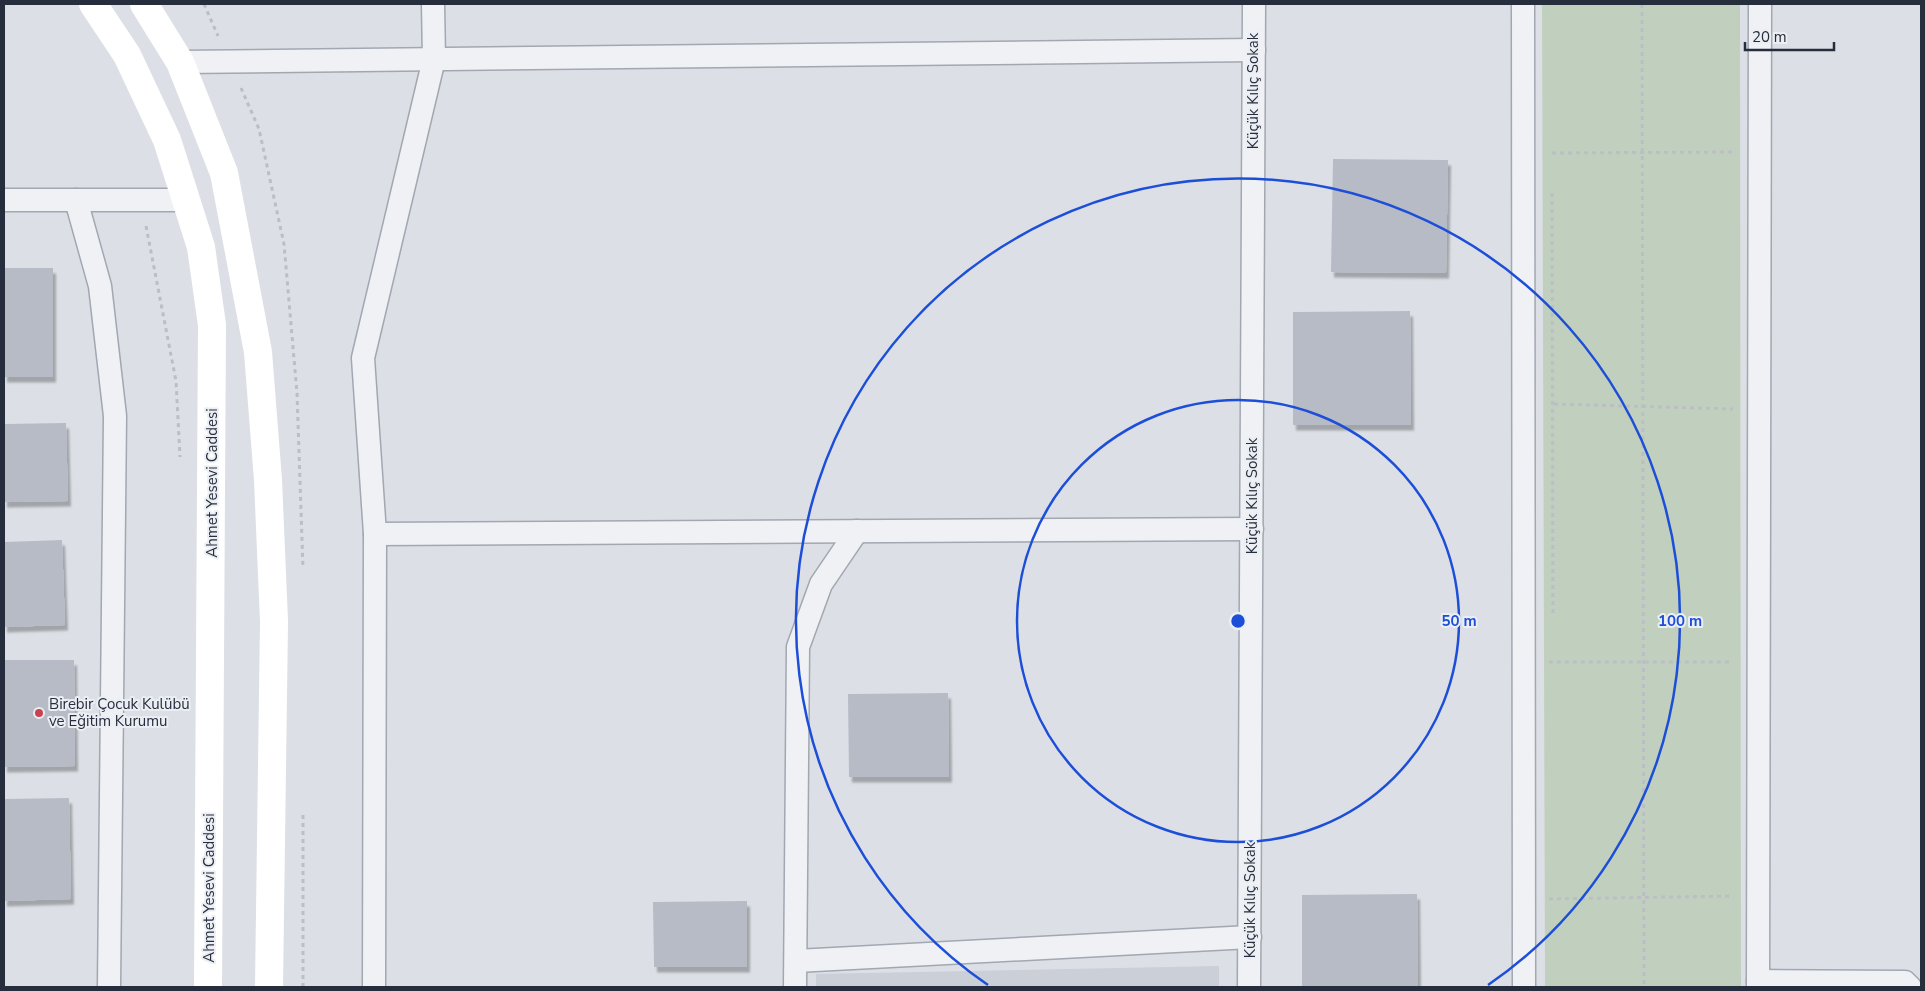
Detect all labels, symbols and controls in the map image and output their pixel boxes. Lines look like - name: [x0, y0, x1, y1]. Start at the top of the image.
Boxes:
- scale bar: [1745, 20, 1834, 52]
- text: 20 m: [1752, 27, 1787, 47]
- street label: Küçük Kılıç Sokak: [1243, 32, 1263, 149]
- street label: Ahmet Yesevi Caddesi: [202, 408, 222, 558]
- street label: Küçük Kılıç Sokak: [1242, 437, 1262, 554]
- text: 50 m: [1441, 611, 1477, 631]
- text: 100 m: [1658, 611, 1702, 631]
- centre of rings: [1229, 612, 1247, 630]
- place label: Birebir Çocuk Kulübü ve Eğitim Kurumu: [49, 694, 190, 731]
- marker: Birebir Çocuk Kulübü ve Eğitim Kurumu: [33, 707, 45, 719]
- street label: Ahmet Yesevi Caddesi: [199, 813, 219, 963]
- street label: Küçük Kılıç Sokak: [1240, 841, 1260, 958]

